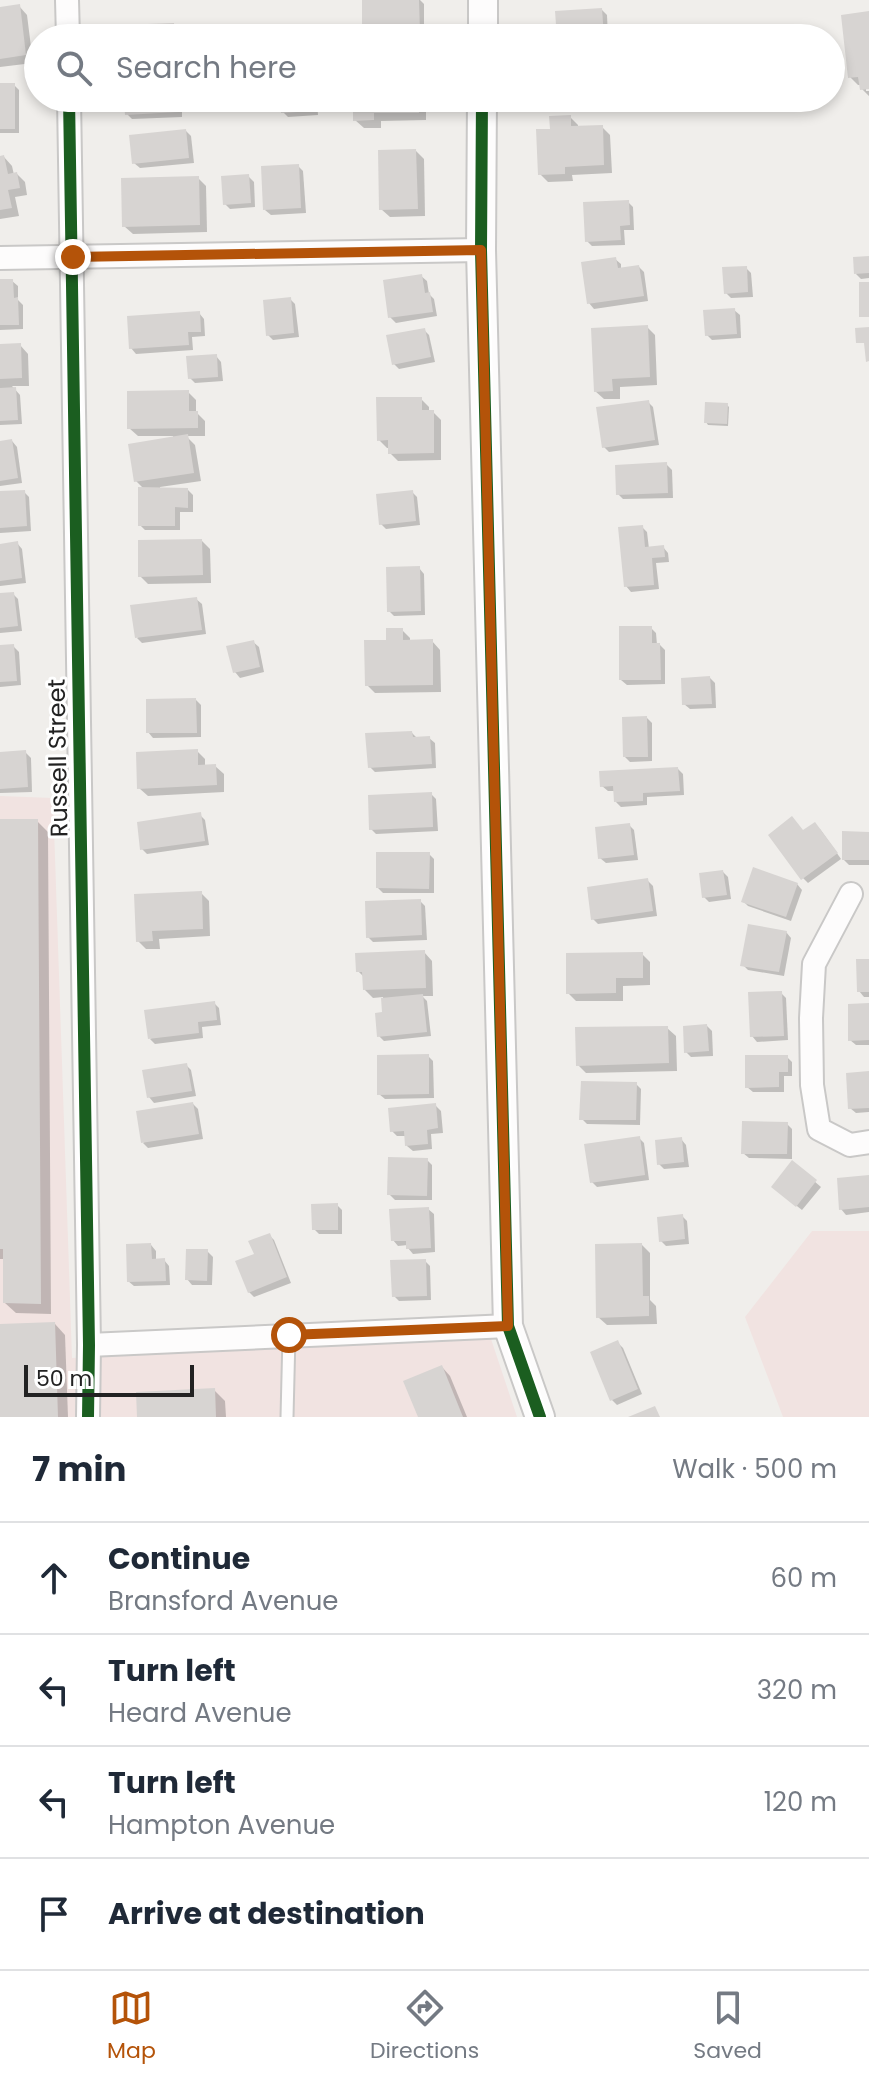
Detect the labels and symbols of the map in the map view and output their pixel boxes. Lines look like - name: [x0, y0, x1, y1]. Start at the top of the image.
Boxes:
- route end: [55, 239, 91, 275]
- street label: Russell Street: [40, 679, 75, 837]
- route start: [271, 1317, 307, 1353]
- scale bar: [24, 1361, 194, 1397]

